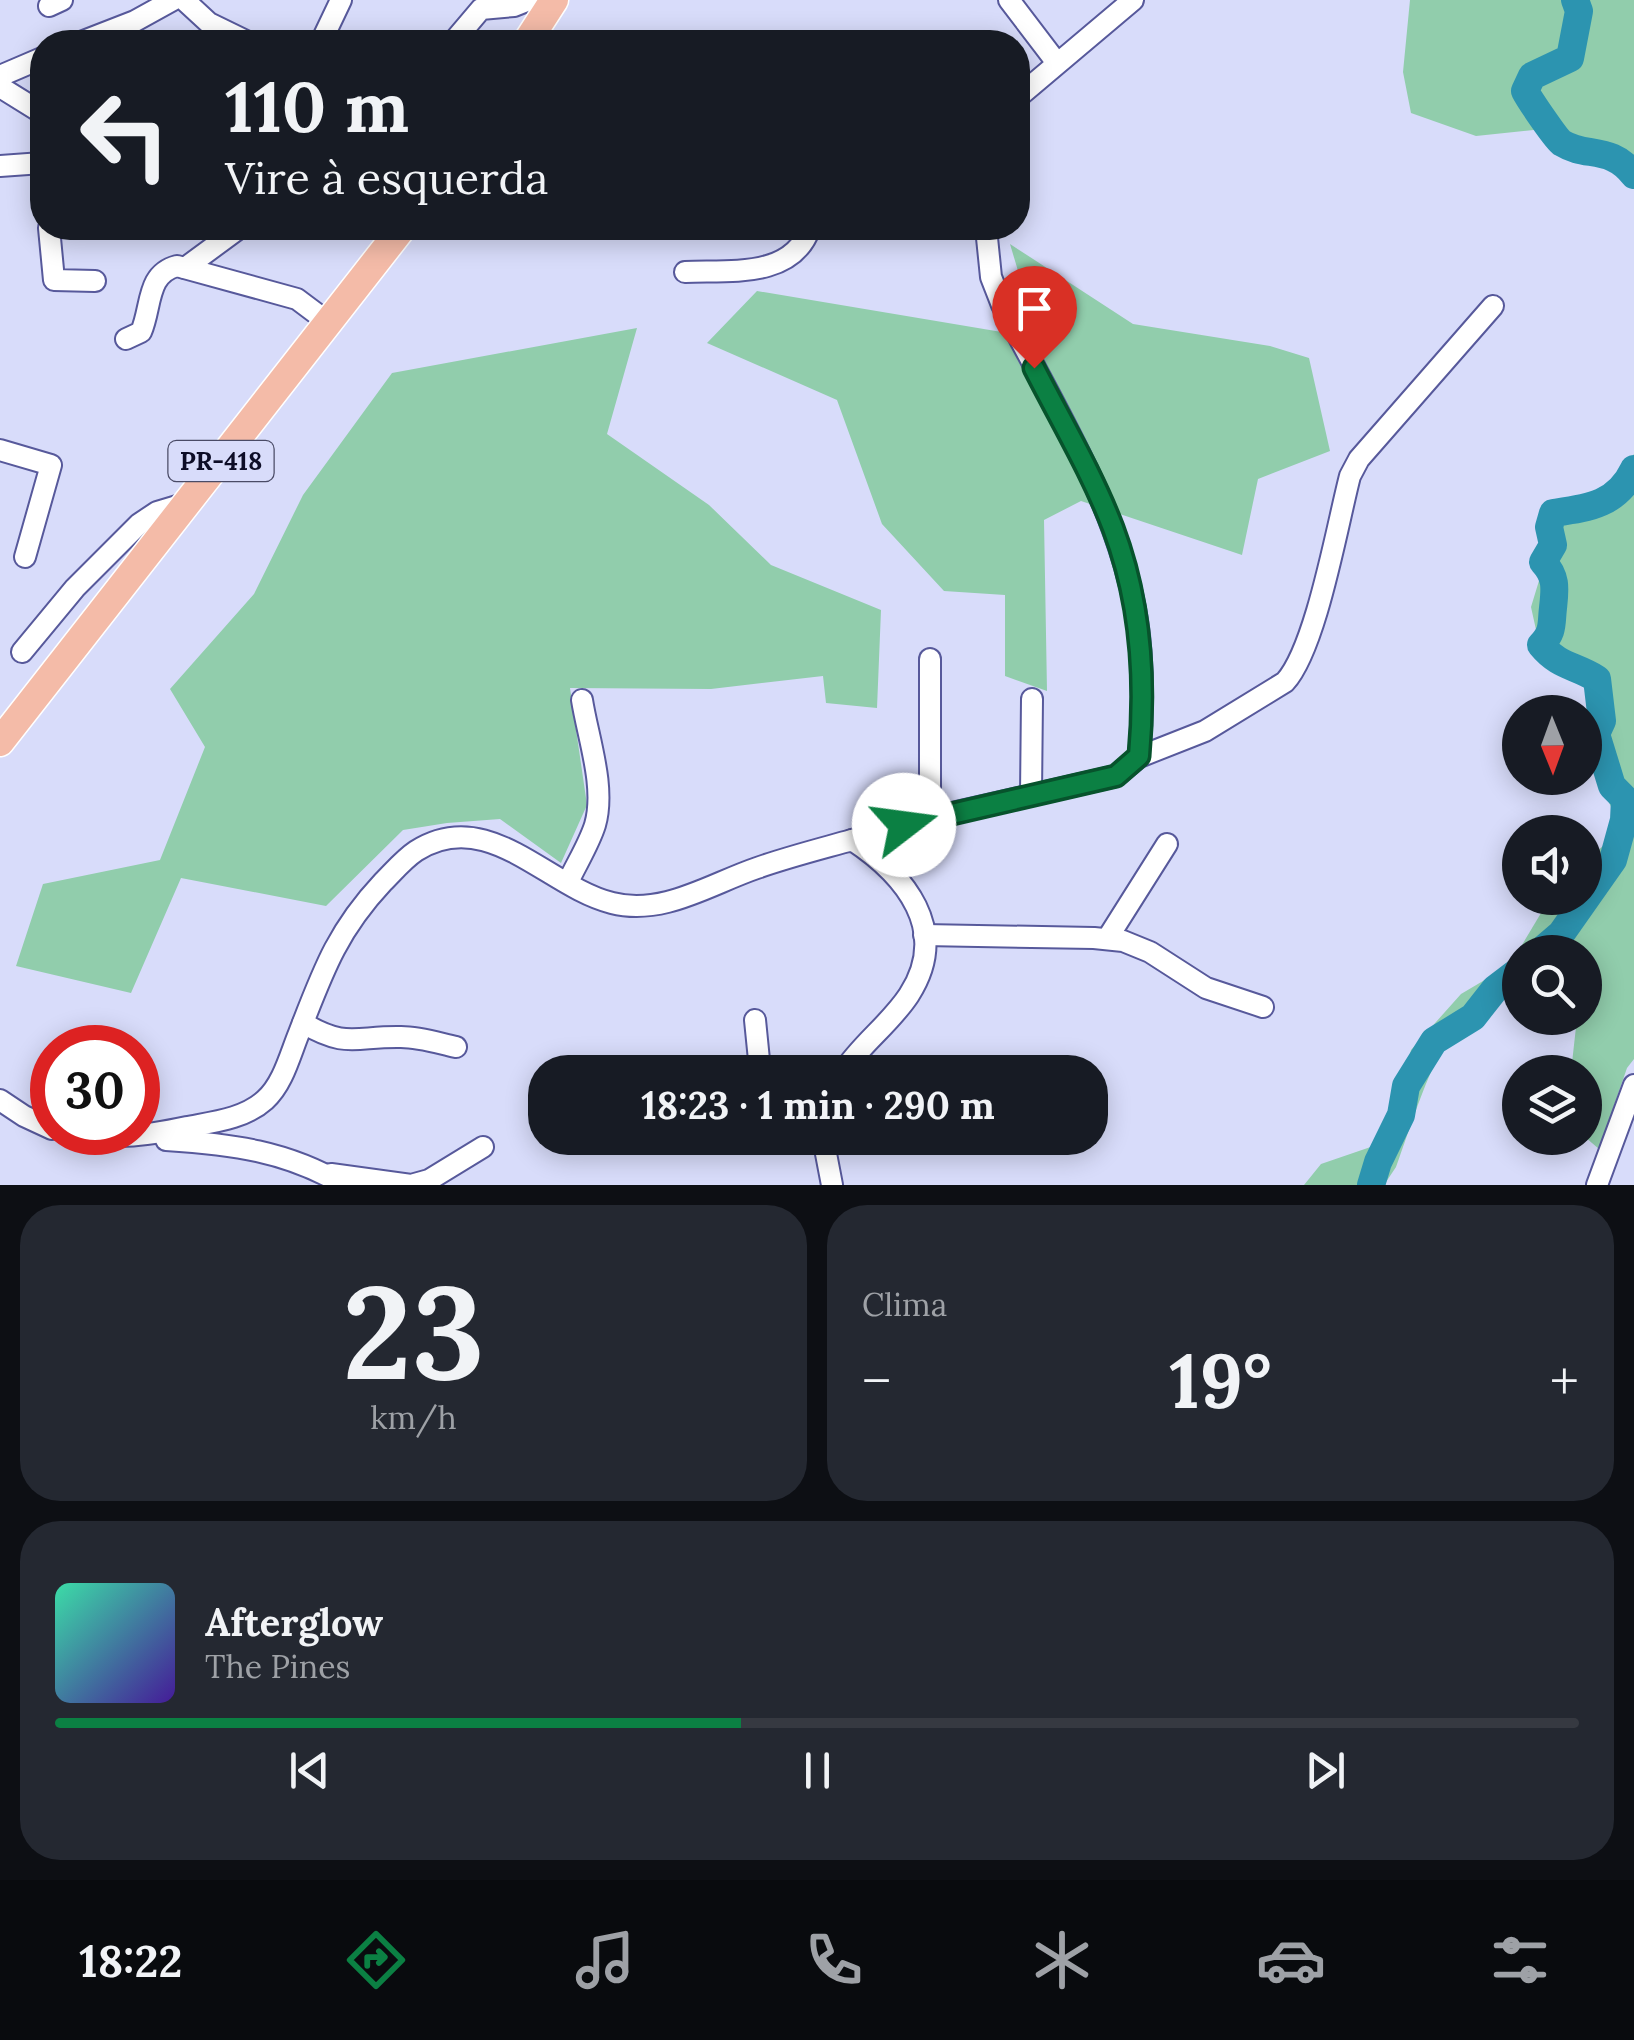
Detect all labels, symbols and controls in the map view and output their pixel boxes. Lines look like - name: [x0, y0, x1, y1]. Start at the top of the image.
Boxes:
- text: 110 m: [225, 62, 409, 151]
- icon: left: [60, 70, 190, 200]
- text: Vire à esquerda: [225, 149, 549, 206]
- pin: [992, 266, 1077, 369]
- icon: arrive: [1007, 281, 1062, 336]
- road number: PR-418: [168, 441, 274, 481]
- north arrow: [1502, 695, 1602, 795]
- map controls: [1502, 695, 1602, 1155]
- position arrow: [852, 773, 956, 877]
- button: sound: [1502, 815, 1602, 915]
- button: search: [1502, 935, 1602, 1035]
- speed limit sign: 30: [30, 1025, 160, 1155]
- button: layers: [1502, 1055, 1602, 1155]
- text: 18:23 · 1 min · 290 m: [641, 1081, 995, 1129]
- text: 23: [342, 1248, 485, 1415]
- text: Clima: [862, 1284, 947, 1325]
- text: 19°: [1169, 1333, 1272, 1429]
- text: −: [862, 1346, 891, 1416]
- text: +: [1550, 1346, 1579, 1416]
- text: km/h: [370, 1397, 457, 1438]
- text: Afterglow: [205, 1598, 383, 1646]
- text: The Pines: [205, 1646, 350, 1687]
- icon: previous: [282, 1743, 337, 1798]
- icon: pause: [790, 1743, 845, 1798]
- icon: next: [1298, 1743, 1353, 1798]
- icon: directions: [341, 1925, 411, 1995]
- icon: music: [570, 1925, 640, 1995]
- icon: phone: [799, 1925, 869, 1995]
- icon: climate: [1027, 1925, 1097, 1995]
- icon: car: [1256, 1925, 1326, 1995]
- icon: filters: [1485, 1925, 1555, 1995]
- text: 18:22: [79, 1932, 183, 1989]

